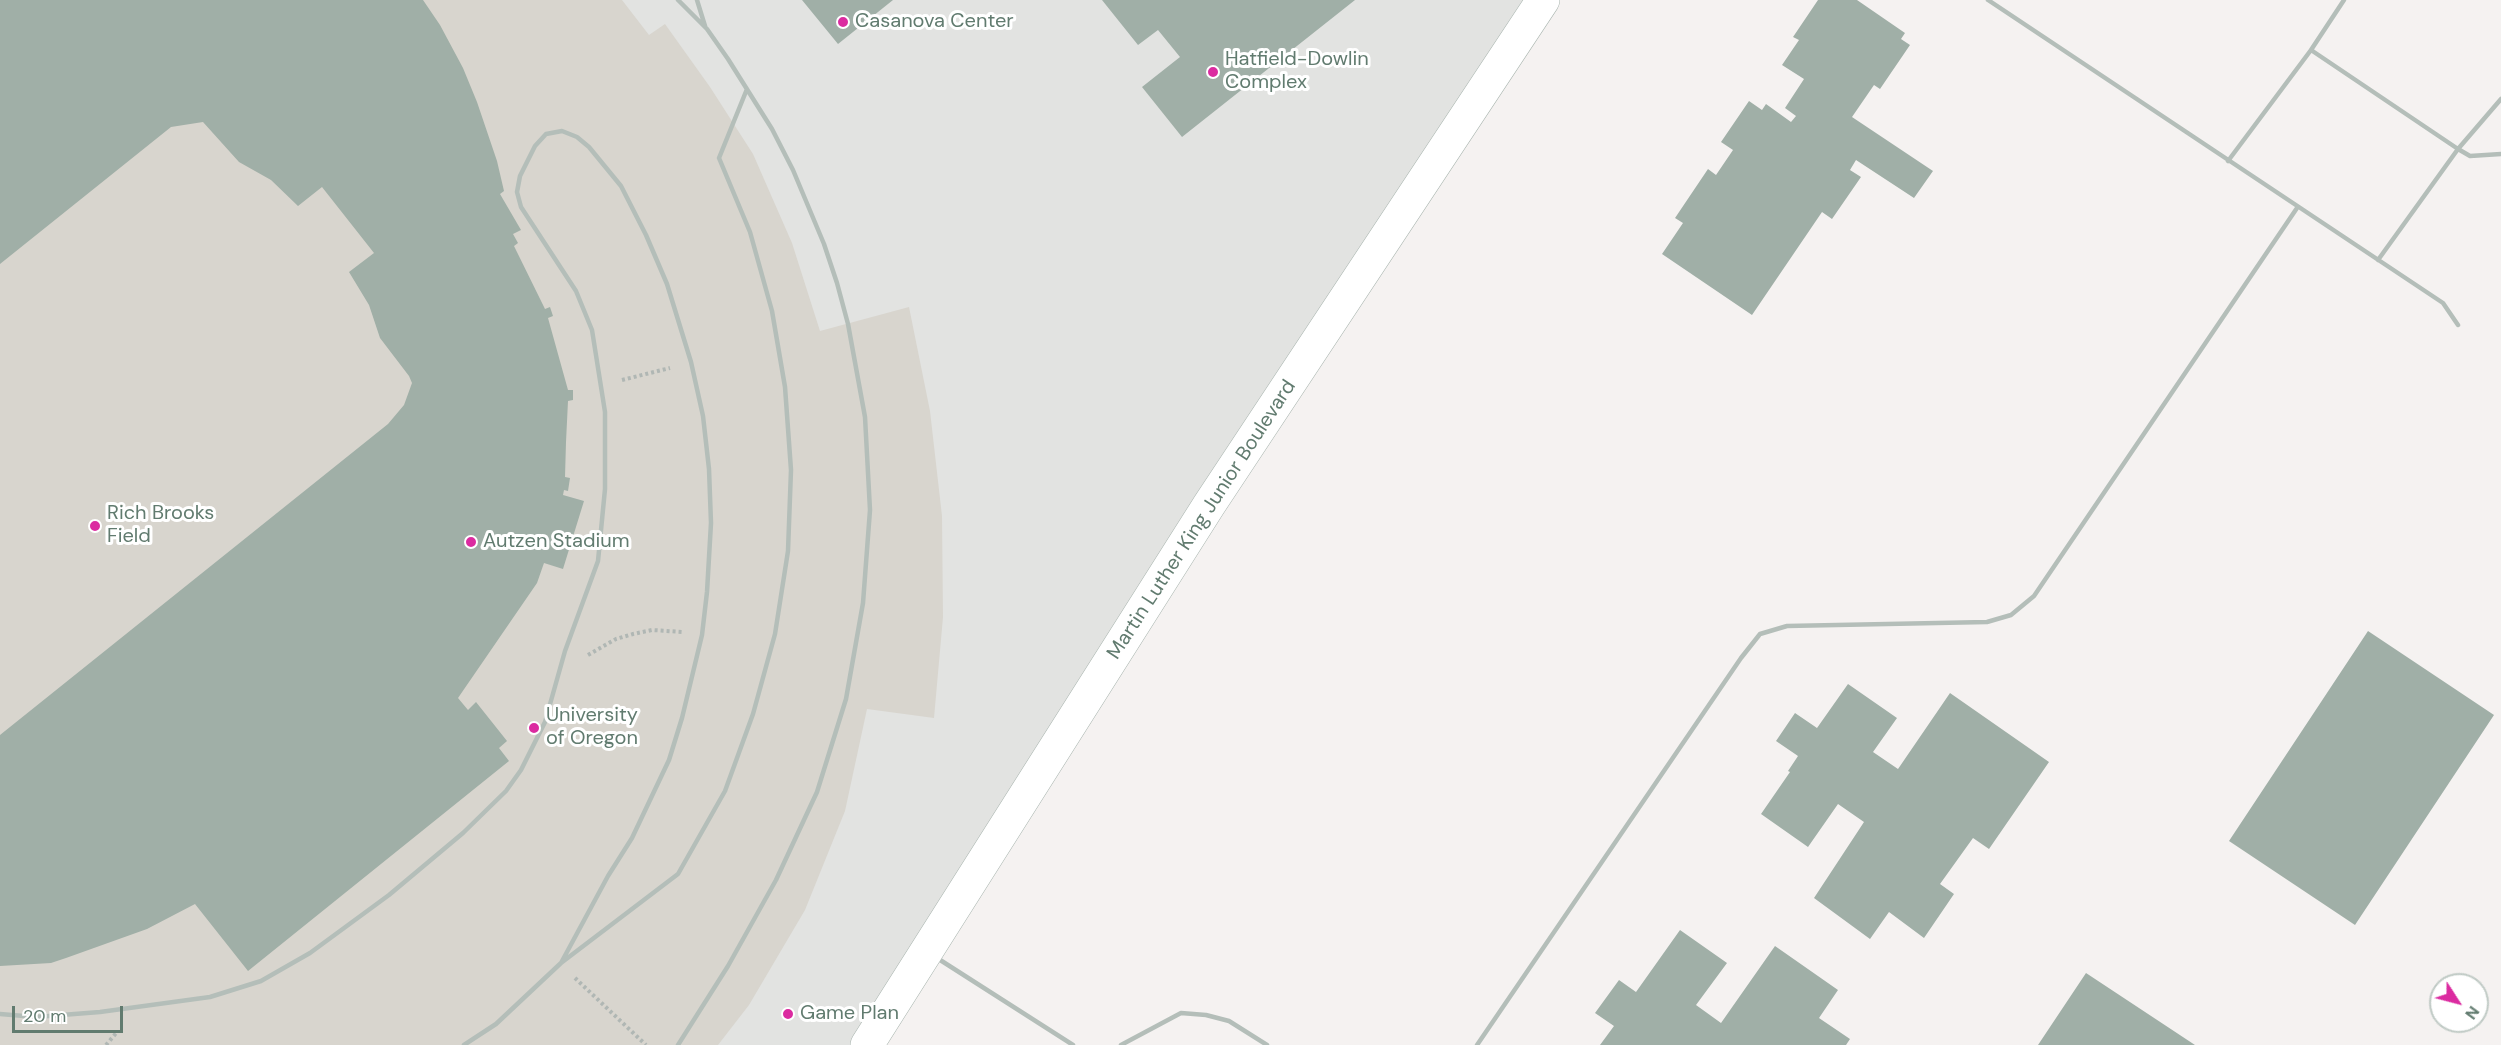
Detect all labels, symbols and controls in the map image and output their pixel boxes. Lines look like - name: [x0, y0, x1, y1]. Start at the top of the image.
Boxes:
- place label: Casanova Center: [855, 10, 1014, 34]
- marker: Casanova Center: [836, 15, 850, 29]
- place label: Hatfield-Dowlin Complex: [1225, 48, 1369, 95]
- marker: Hatfield-Dowlin Complex: [1206, 65, 1220, 79]
- street label: Martin Luther King Junior Boulevard: [1103, 376, 1301, 664]
- place label: Rich Brooks Field: [107, 502, 214, 549]
- marker: Rich Brooks Field: [88, 519, 102, 533]
- place label: Autzen Stadium: [483, 530, 630, 554]
- marker: Autzen Stadium: [464, 535, 478, 549]
- place label: University of Oregon: [546, 704, 638, 751]
- marker: University of Oregon: [527, 721, 541, 735]
- north arrow: [2429, 973, 2489, 1033]
- scale bar: [15, 994, 126, 1032]
- place label: Game Plan: [800, 1002, 899, 1026]
- text: N: [2460, 1002, 2484, 1024]
- text: 20 m: [23, 1004, 66, 1028]
- marker: Game Plan: [781, 1007, 795, 1021]

